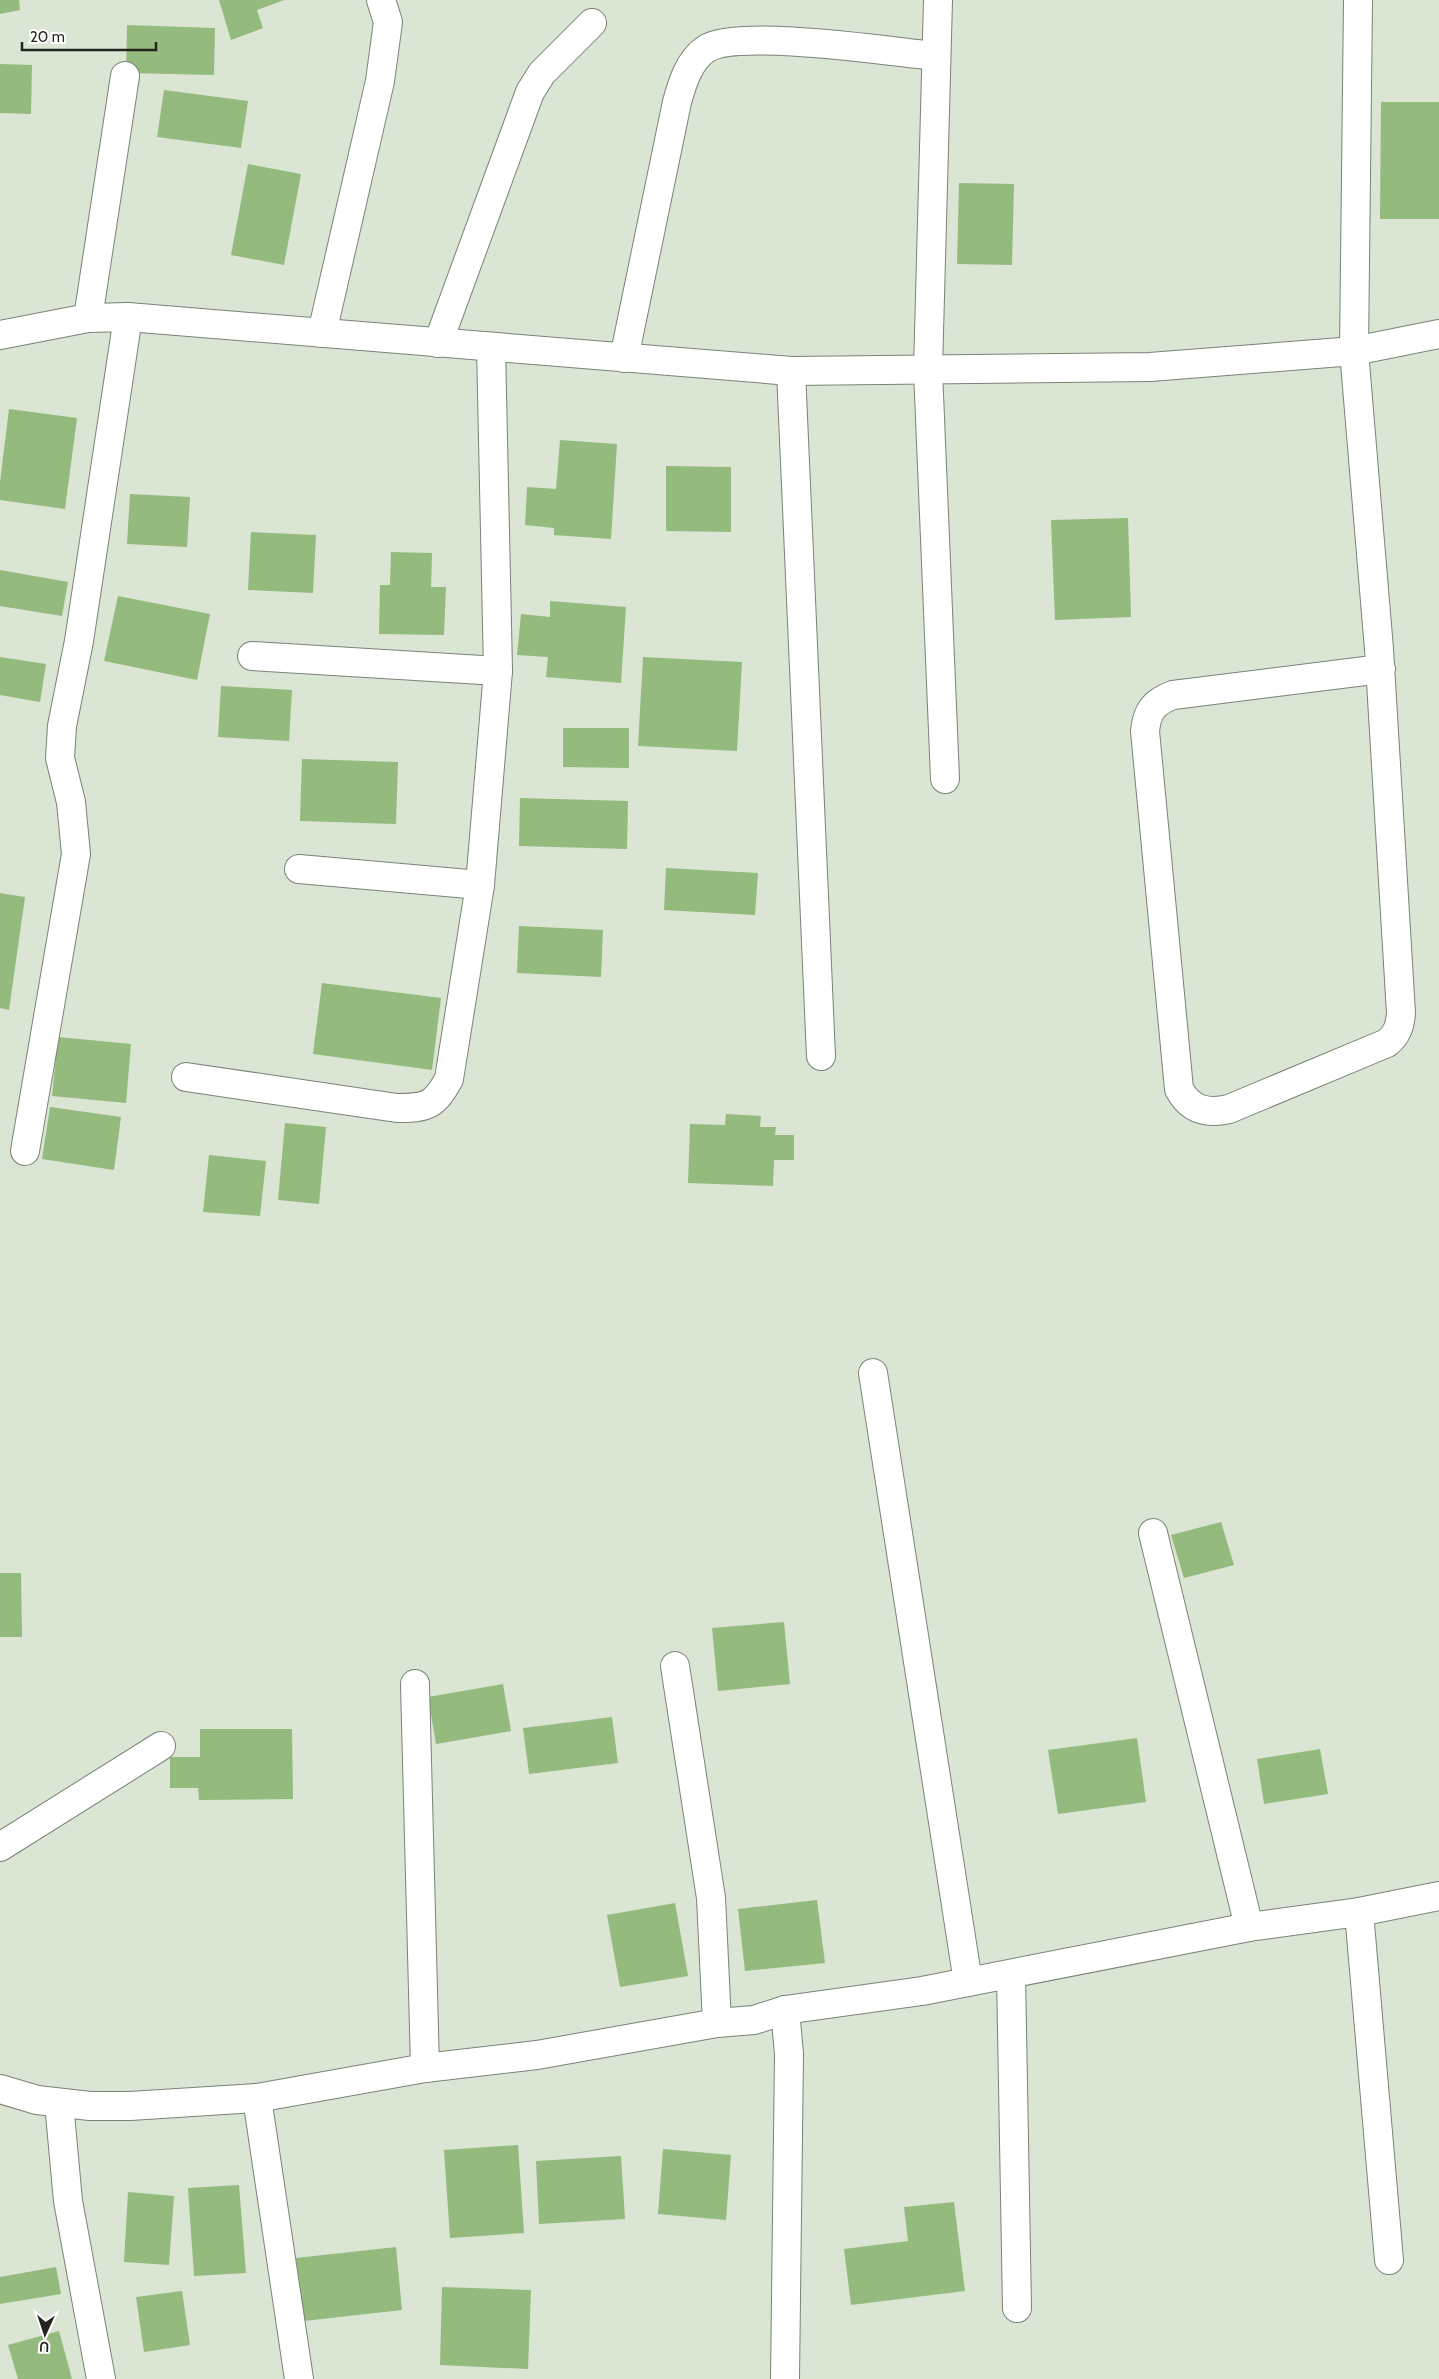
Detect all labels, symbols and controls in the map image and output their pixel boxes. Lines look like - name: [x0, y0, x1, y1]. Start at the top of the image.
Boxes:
- scale bar: [22, 20, 156, 52]
- text: 20 m: [30, 28, 65, 46]
- north arrow: [20, 2309, 70, 2359]
- text: U: [39, 2338, 50, 2356]

